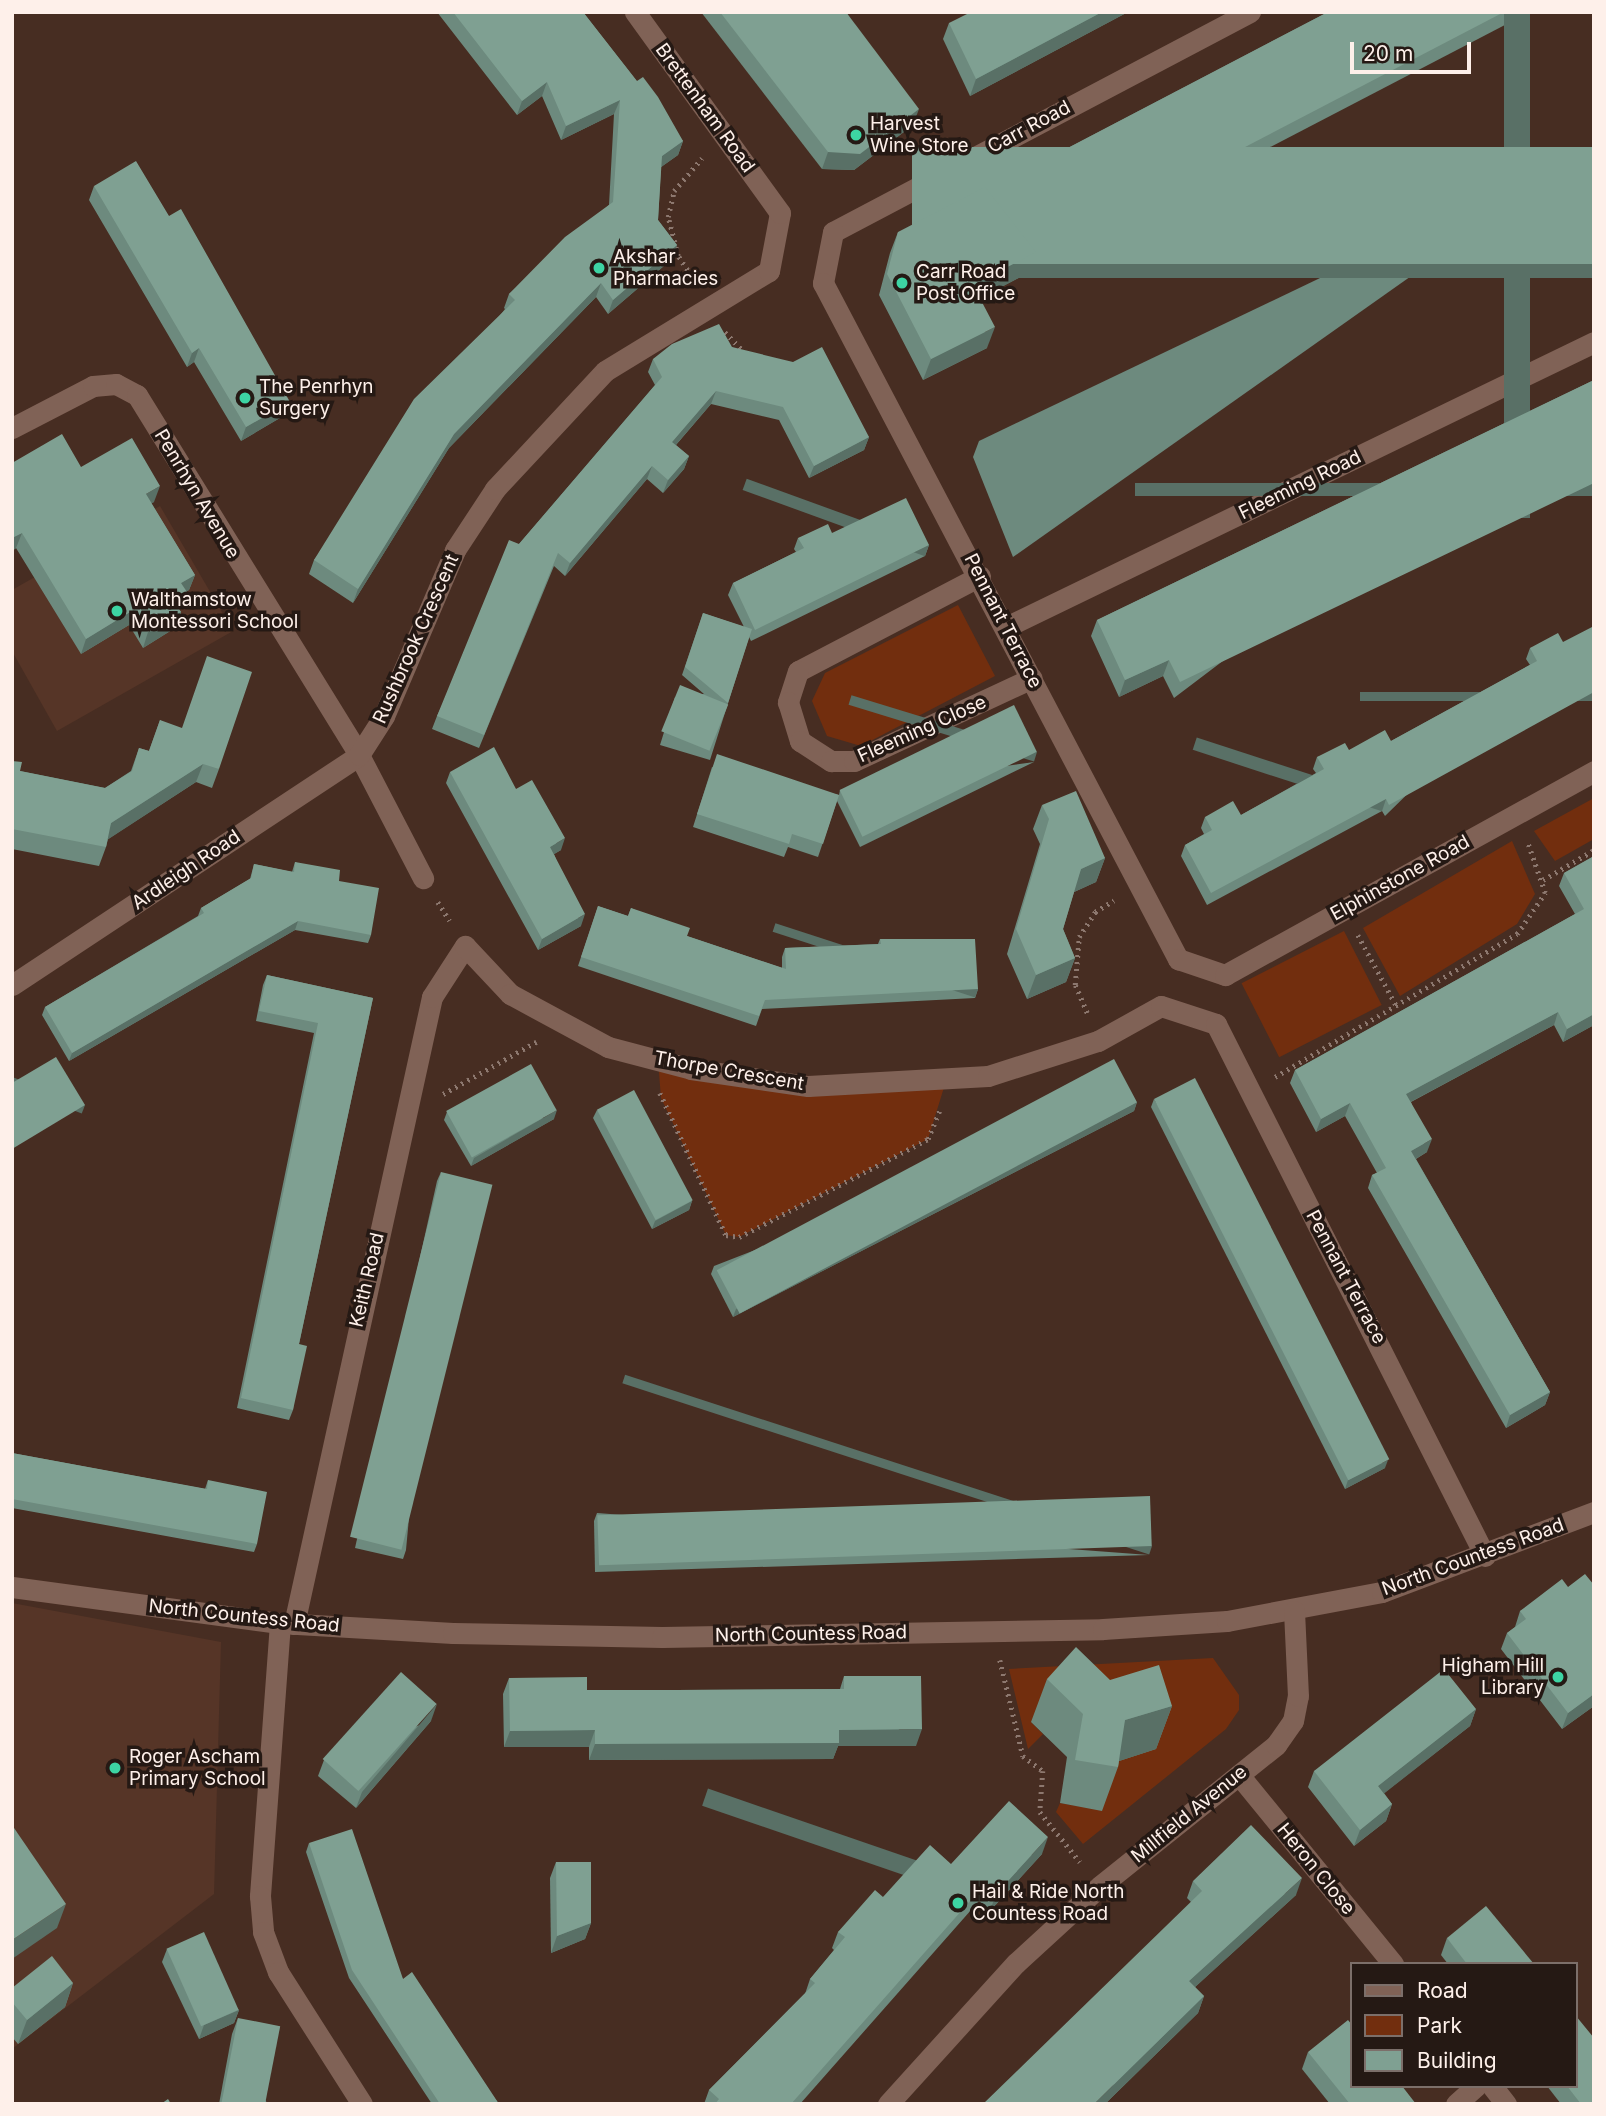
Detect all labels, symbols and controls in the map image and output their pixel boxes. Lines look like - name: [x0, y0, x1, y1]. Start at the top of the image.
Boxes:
- scale bar: [1354, 28, 1475, 72]
- street label: Brettenham Road: [650, 39, 760, 177]
- text: 20 m: [1363, 41, 1413, 66]
- street label: Carr Road: [984, 96, 1074, 158]
- place label: Harvest Wine Store: [870, 113, 968, 157]
- marker: Harvest Wine Store: [848, 127, 864, 143]
- place label: Akshar Pharmacies: [613, 246, 718, 290]
- marker: Akshar Pharmacies: [591, 260, 607, 276]
- place label: Carr Road Post Office: [916, 261, 1015, 305]
- marker: Carr Road Post Office: [894, 275, 910, 291]
- place label: The Penrhyn Surgery: [259, 376, 374, 420]
- marker: The Penrhyn Surgery: [237, 390, 253, 406]
- street label: Penrhyn Avenue: [149, 425, 245, 563]
- street label: Fleeming Road: [1235, 446, 1365, 524]
- street label: Pennant Terrace: [959, 550, 1047, 692]
- street label: Rushbrook Crescent: [368, 551, 464, 727]
- place label: Walthamstow Montessori School: [131, 589, 298, 633]
- marker: Walthamstow Montessori School: [109, 603, 125, 619]
- street label: Fleeming Close: [854, 690, 990, 768]
- street label: Ardleigh Road: [127, 825, 245, 915]
- street label: Elphinstone Road: [1326, 830, 1474, 926]
- street label: Thorpe Crescent: [652, 1047, 806, 1095]
- street label: Pennant Terrace: [1301, 1206, 1391, 1348]
- street label: Keith Road: [345, 1231, 389, 1329]
- street label: North Countess Road: [1379, 1513, 1567, 1601]
- street label: North Countess Road: [147, 1595, 341, 1637]
- street label: North Countess Road: [715, 1621, 907, 1647]
- place label: Higham Hill Library: [1442, 1655, 1544, 1699]
- marker: Higham Hill Library: [1550, 1669, 1566, 1685]
- place label: Roger Ascham Primary School: [129, 1746, 266, 1790]
- marker: Roger Ascham Primary School: [107, 1760, 123, 1776]
- street label: Millfield Avenue: [1127, 1760, 1251, 1868]
- street label: Heron Close: [1272, 1819, 1360, 1919]
- place label: Hail & Ride North Countess Road: [972, 1881, 1124, 1925]
- marker: Hail & Ride North Countess Road: [950, 1895, 966, 1911]
- legend: [1350, 1962, 1578, 2088]
- text: Road: [1417, 1978, 1468, 2003]
- text: Park: [1417, 2013, 1462, 2038]
- text: Building: [1417, 2048, 1497, 2073]

